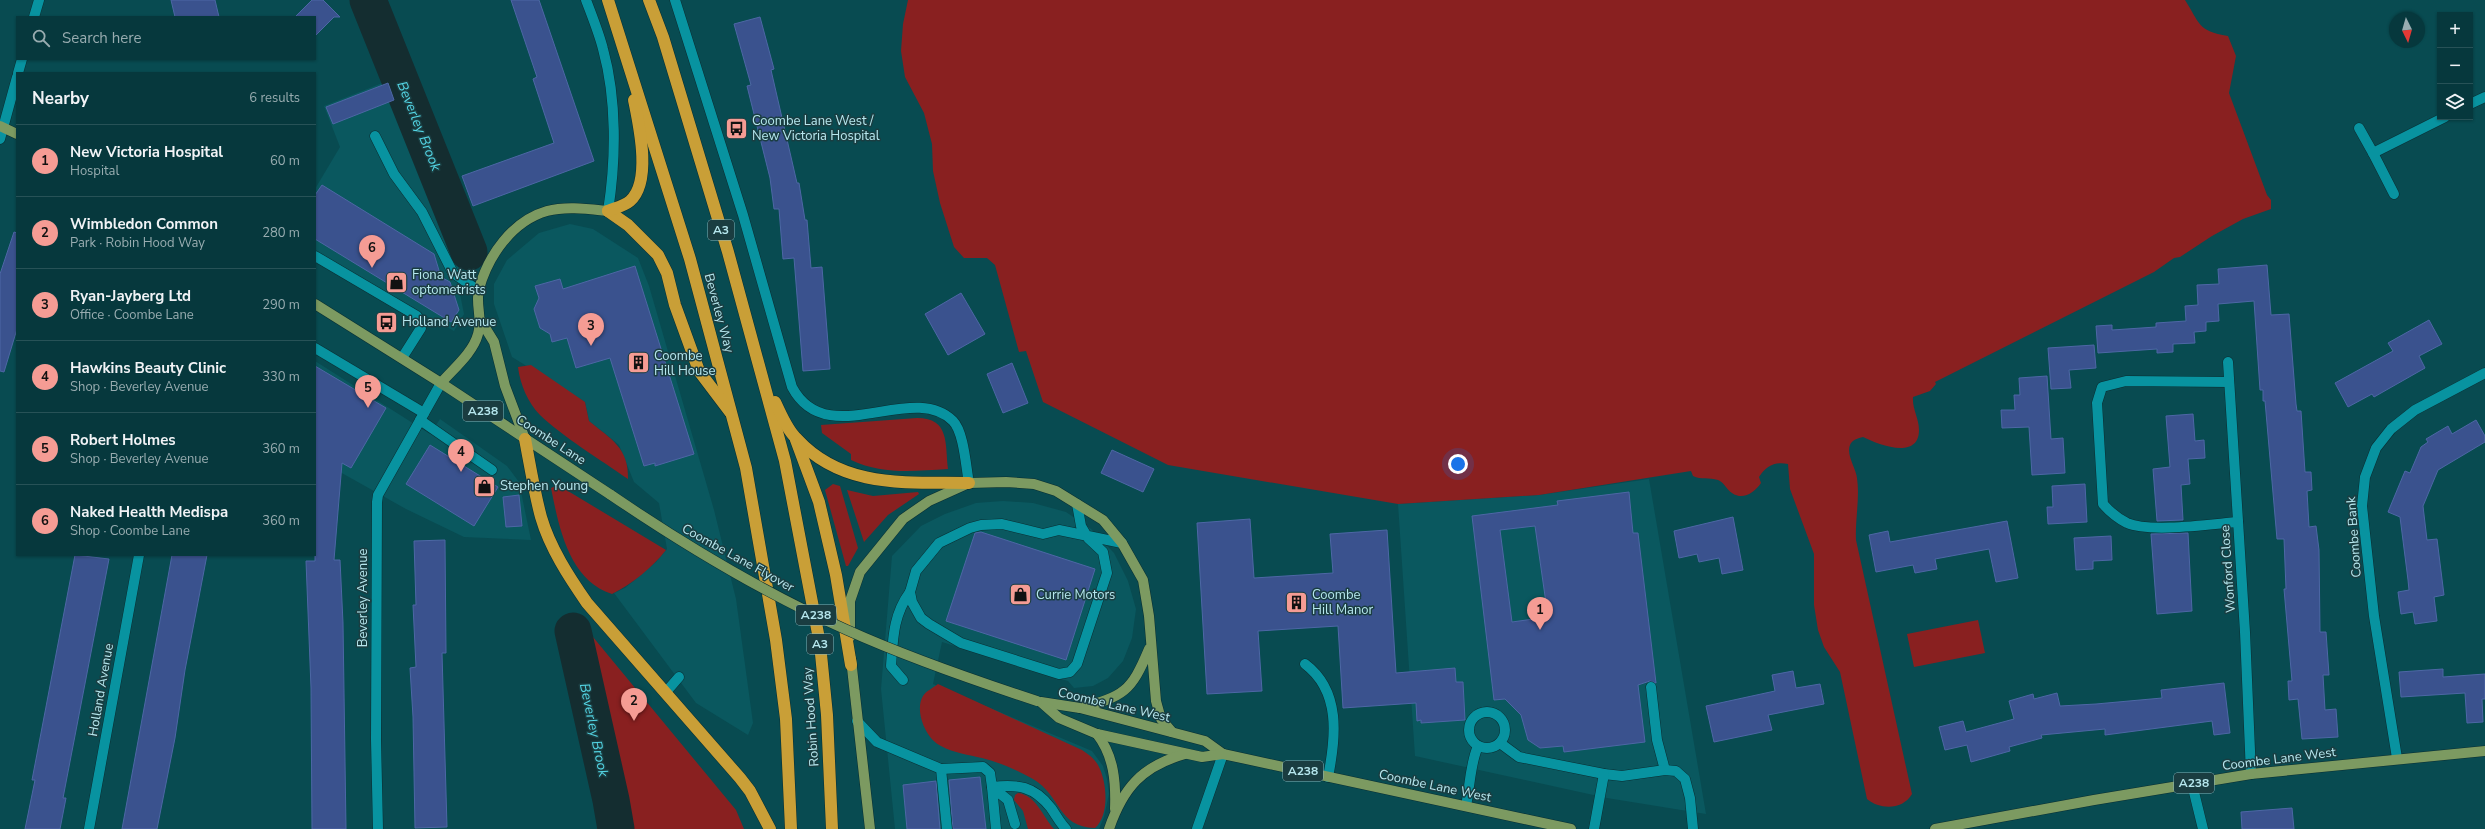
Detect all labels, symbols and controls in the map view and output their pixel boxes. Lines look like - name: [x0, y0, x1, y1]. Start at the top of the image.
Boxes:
- north arrow: [2389, 12, 2425, 48]
- map controls: [2437, 12, 2473, 120]
- button: +: [2437, 12, 2473, 48]
- search box: [16, 16, 316, 60]
- icon: search: [30, 27, 52, 49]
- text: Search here: [62, 28, 142, 48]
- button: −: [2437, 48, 2473, 84]
- water label: Beverley Brook: [392, 78, 446, 175]
- button: layers: [2437, 84, 2473, 120]
- text: Nearby: [32, 87, 89, 110]
- text: 6 results: [249, 89, 300, 107]
- place label: Coombe Lane West / New Victoria Hospital: [752, 112, 880, 145]
- bus stop icon: Coombe Lane West / New Victoria Hospital: [723, 115, 749, 141]
- text: New Victoria Hospital: [70, 142, 223, 162]
- text: 1: [41, 152, 49, 170]
- text: 60 m: [270, 152, 300, 170]
- text: Hospital: [70, 162, 119, 180]
- text: Wimbledon Common: [70, 214, 218, 234]
- road number: A3: [708, 220, 734, 240]
- text: 2: [41, 224, 49, 242]
- text: 280 m: [262, 224, 300, 242]
- text: Park · Robin Hood Way: [70, 234, 205, 252]
- pin: 6: [359, 235, 385, 268]
- place label: Fiona Watt optometrists: [412, 266, 486, 299]
- shop icon: Fiona Watt optometrists: [383, 269, 409, 295]
- street label: Beverley Way: [700, 271, 738, 355]
- text: Ryan-Jayberg Ltd: [70, 286, 191, 306]
- text: 3: [41, 296, 49, 314]
- text: 290 m: [262, 296, 300, 314]
- text: Office · Coombe Lane: [70, 306, 194, 324]
- bus stop icon: Holland Avenue: [374, 309, 400, 335]
- place label: Holland Avenue: [402, 313, 496, 331]
- pin: 3: [578, 313, 604, 346]
- place label: Coombe Hill House: [654, 347, 716, 380]
- building icon: Coombe Hill House: [625, 350, 651, 376]
- text: Hawkins Beauty Clinic: [70, 358, 226, 378]
- text: 4: [41, 368, 49, 386]
- text: 330 m: [262, 368, 300, 386]
- pin: 5: [355, 375, 381, 408]
- text: Shop · Beverley Avenue: [70, 378, 209, 396]
- road number: A238: [463, 401, 503, 421]
- street label: Coombe Lane: [513, 411, 590, 469]
- text: Robert Holmes: [70, 430, 176, 450]
- pin: 4: [448, 439, 474, 472]
- text: 5: [41, 440, 49, 458]
- text: 360 m: [262, 440, 300, 458]
- text: Shop · Beverley Avenue: [70, 450, 209, 468]
- your location: [1448, 454, 1468, 474]
- shop icon: Stephen Young: [472, 473, 498, 499]
- place label: Stephen Young: [500, 477, 588, 495]
- street label: Coombe Bank: [2342, 495, 2366, 578]
- text: Naked Health Medispa: [70, 502, 228, 522]
- text: 6: [41, 512, 49, 530]
- text: 360 m: [262, 512, 300, 530]
- street label: Coombe Lane Flyover: [679, 520, 798, 597]
- text: Shop · Coombe Lane: [70, 522, 190, 540]
- street label: Wonford Close: [2216, 524, 2240, 614]
- street label: Beverley Avenue: [354, 549, 372, 647]
- shop icon: Currie Motors: [1008, 582, 1034, 608]
- place label: Currie Motors: [1036, 586, 1115, 604]
- place label: Coombe Hill Manor: [1312, 586, 1374, 619]
- building icon: Coombe Hill Manor: [1283, 589, 1309, 615]
- pin: 1: [1527, 597, 1553, 630]
- road number: A238: [796, 605, 836, 625]
- road number: A3: [807, 634, 833, 654]
- street label: Holland Avenue: [84, 642, 118, 738]
- street label: Robin Hood Way: [799, 666, 823, 767]
- water label: Beverley Brook: [575, 681, 613, 780]
- street label: Coombe Lane West: [1056, 683, 1172, 727]
- pin: 2: [621, 688, 647, 721]
- street label: Coombe Lane West: [2221, 743, 2337, 775]
- road number: A238: [1283, 761, 1323, 781]
- street label: Coombe Lane West: [1377, 765, 1493, 807]
- road number: A238: [2174, 773, 2214, 793]

